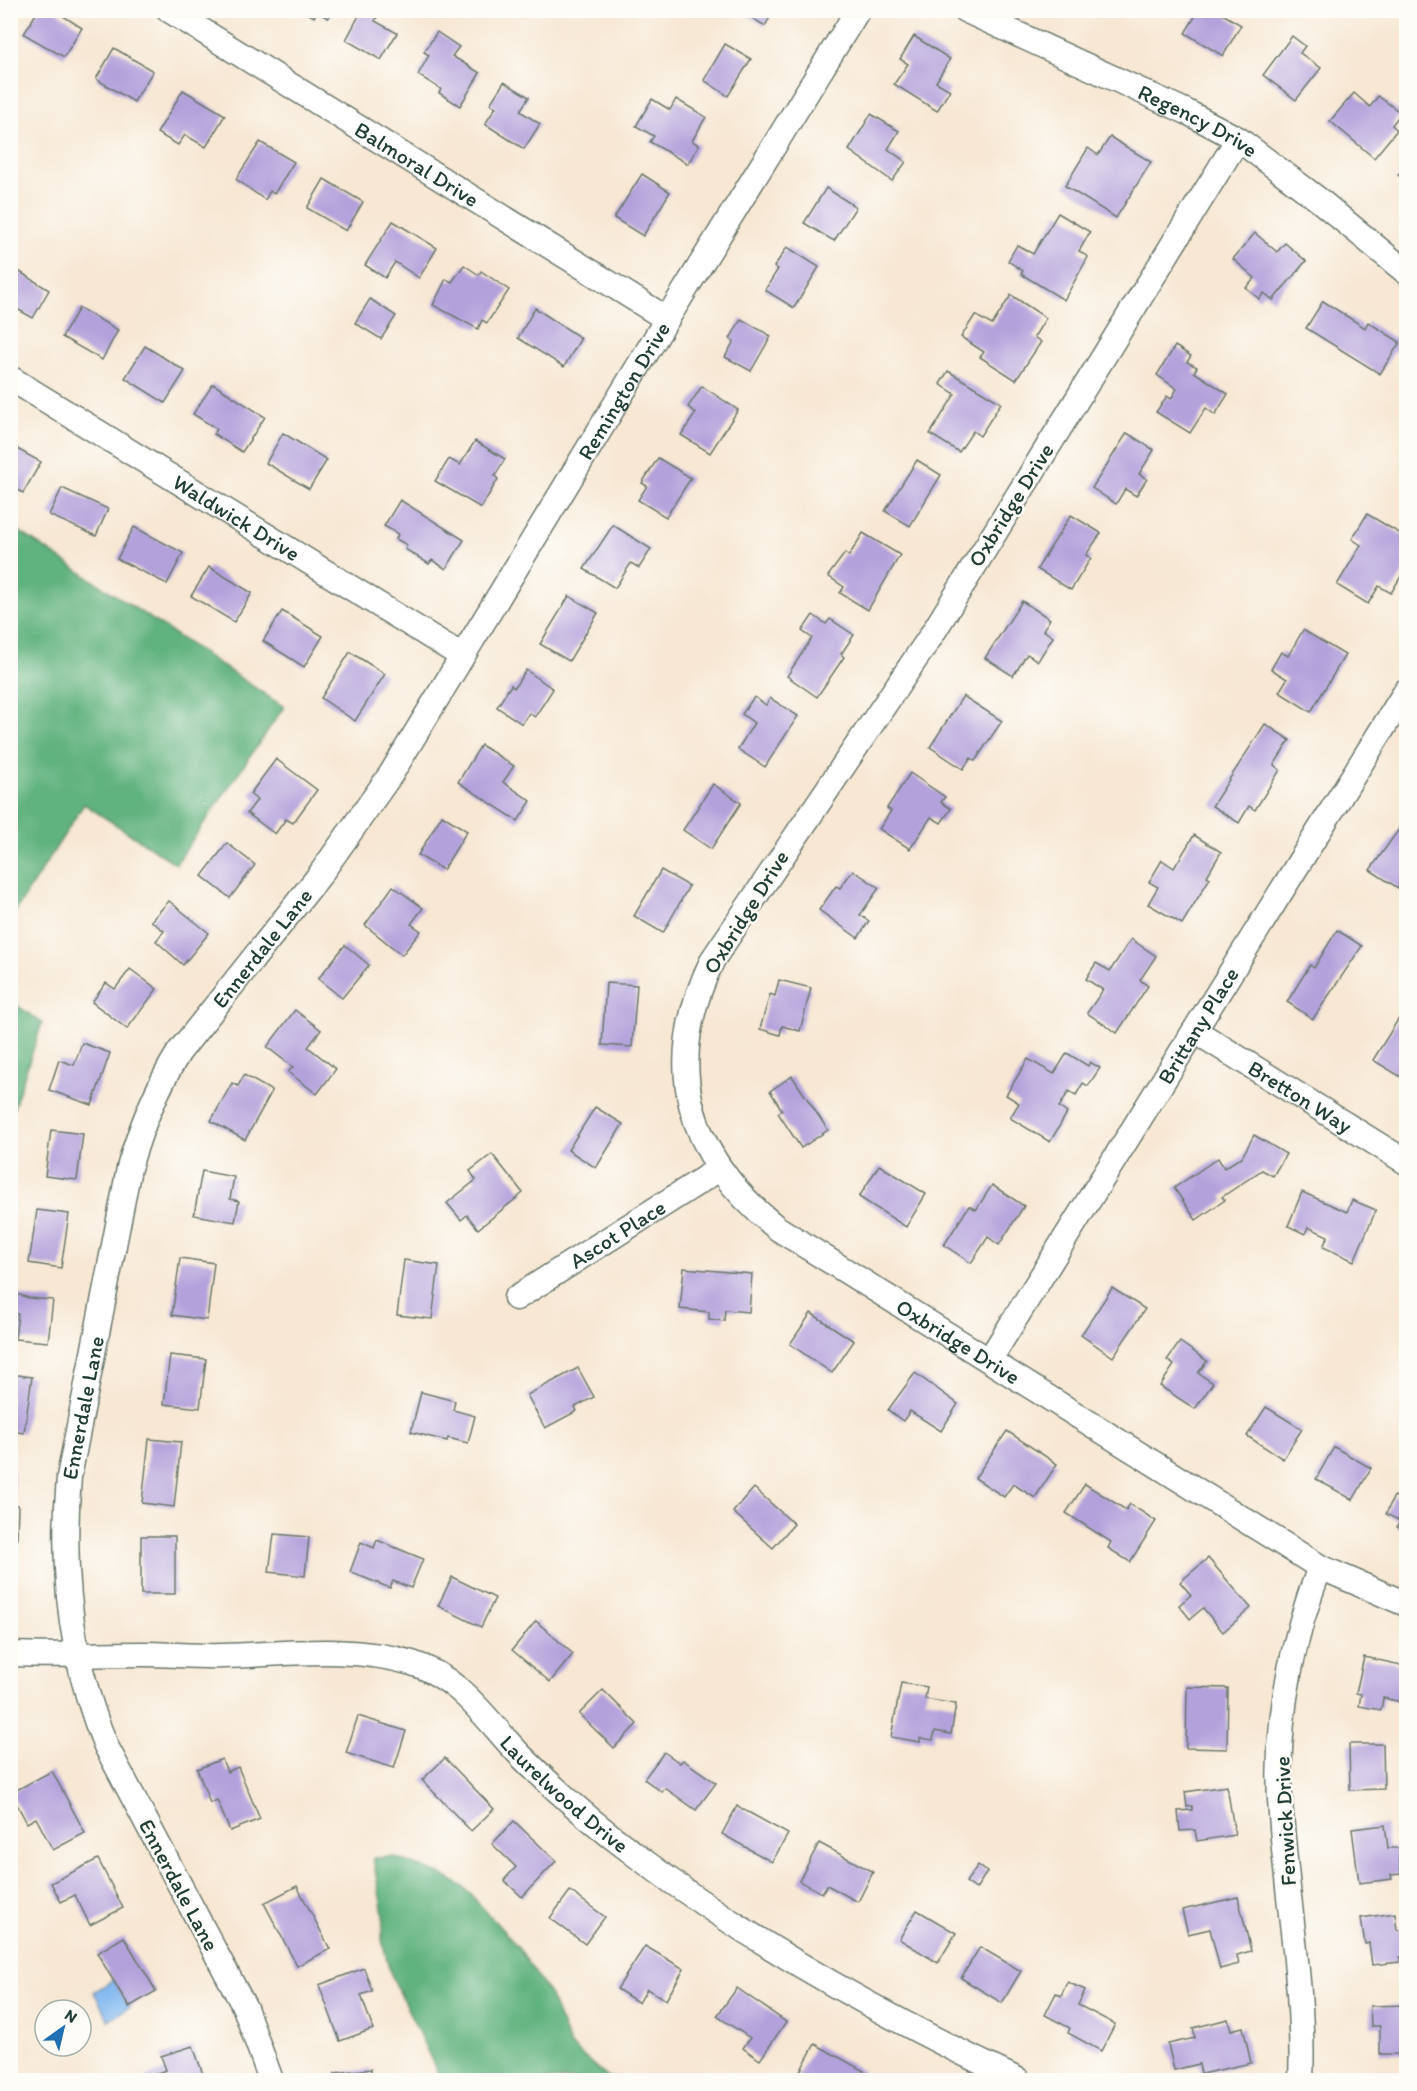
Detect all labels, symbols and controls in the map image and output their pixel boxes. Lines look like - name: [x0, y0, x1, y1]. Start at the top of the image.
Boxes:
- street label: Regency Drive: [1134, 78, 1264, 163]
- street label: Balmoral Drive: [350, 115, 484, 213]
- street label: Remington Drive: [571, 317, 676, 465]
- street label: Oxbridge Drive: [962, 438, 1060, 572]
- street label: Waldwick Drive: [168, 468, 305, 567]
- street label: Oxbridge Drive: [697, 845, 795, 979]
- street label: Ennerdale Lane: [206, 882, 318, 1013]
- street label: Brittany Place: [1151, 962, 1244, 1089]
- street label: Bretton Way: [1243, 1054, 1358, 1139]
- street label: Ascot Place: [564, 1193, 670, 1274]
- street label: Oxbridge Drive: [891, 1292, 1025, 1390]
- street label: Ennerdale Lane: [55, 1334, 110, 1482]
- street label: Laurelwood Drive: [494, 1729, 634, 1858]
- street label: Fenwick Drive: [1268, 1755, 1302, 1887]
- street label: Ennerdale Lane: [133, 1814, 225, 1956]
- north arrow: [33, 1998, 93, 2058]
- text: N: [61, 2005, 81, 2027]

